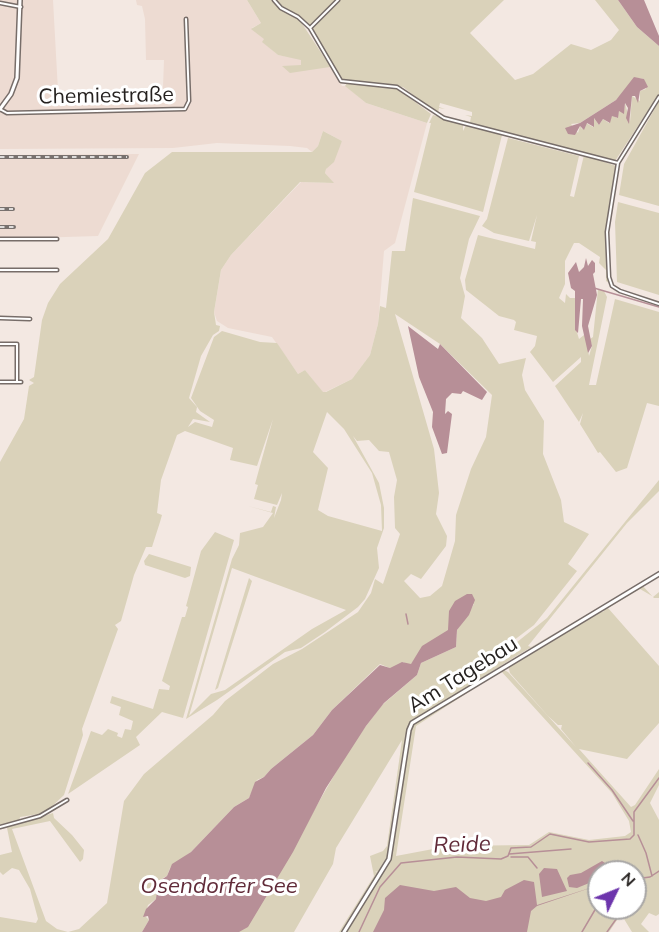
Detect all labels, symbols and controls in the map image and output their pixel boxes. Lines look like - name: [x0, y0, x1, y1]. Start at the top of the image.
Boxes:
- street label: Chemiestraße: [38, 82, 174, 110]
- street label: Am Tagebau: [404, 631, 522, 719]
- water label: Reide: [433, 831, 491, 859]
- north arrow: [587, 860, 647, 920]
- text: N: [617, 868, 640, 890]
- water label: Osendorfer See: [140, 873, 298, 899]

